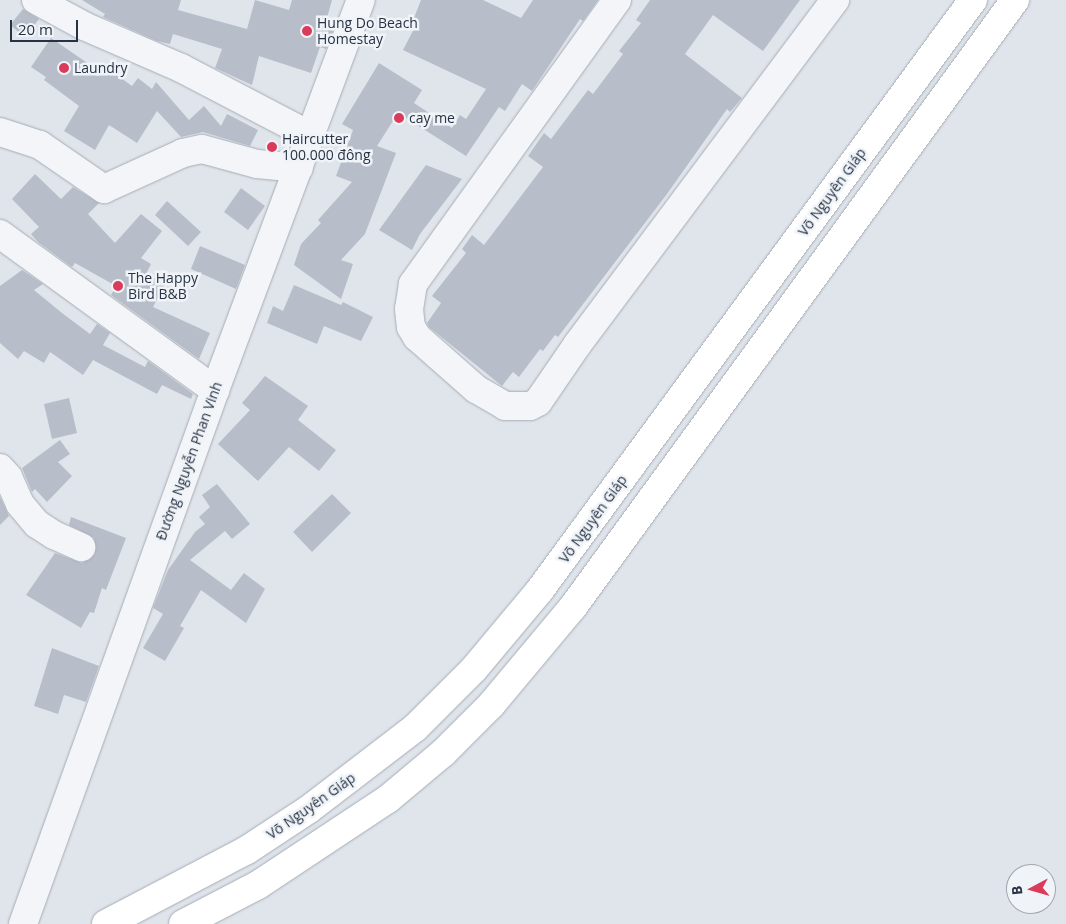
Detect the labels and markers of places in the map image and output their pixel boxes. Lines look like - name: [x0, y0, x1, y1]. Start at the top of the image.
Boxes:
- place label: Hung Do Beach Homestay: [317, 15, 418, 48]
- marker: Hung Do Beach Homestay: [301, 25, 313, 37]
- place label: Laundry: [74, 60, 128, 76]
- marker: Laundry: [58, 62, 70, 74]
- place label: cay me: [409, 110, 455, 126]
- marker: cay me: [393, 112, 405, 124]
- place label: Haircutter 100.000 đông: [282, 131, 371, 164]
- marker: Haircutter 100.000 đông: [266, 141, 278, 153]
- place label: The Happy Bird B&B: [128, 270, 198, 302]
- marker: The Happy Bird B&B: [112, 280, 124, 292]

